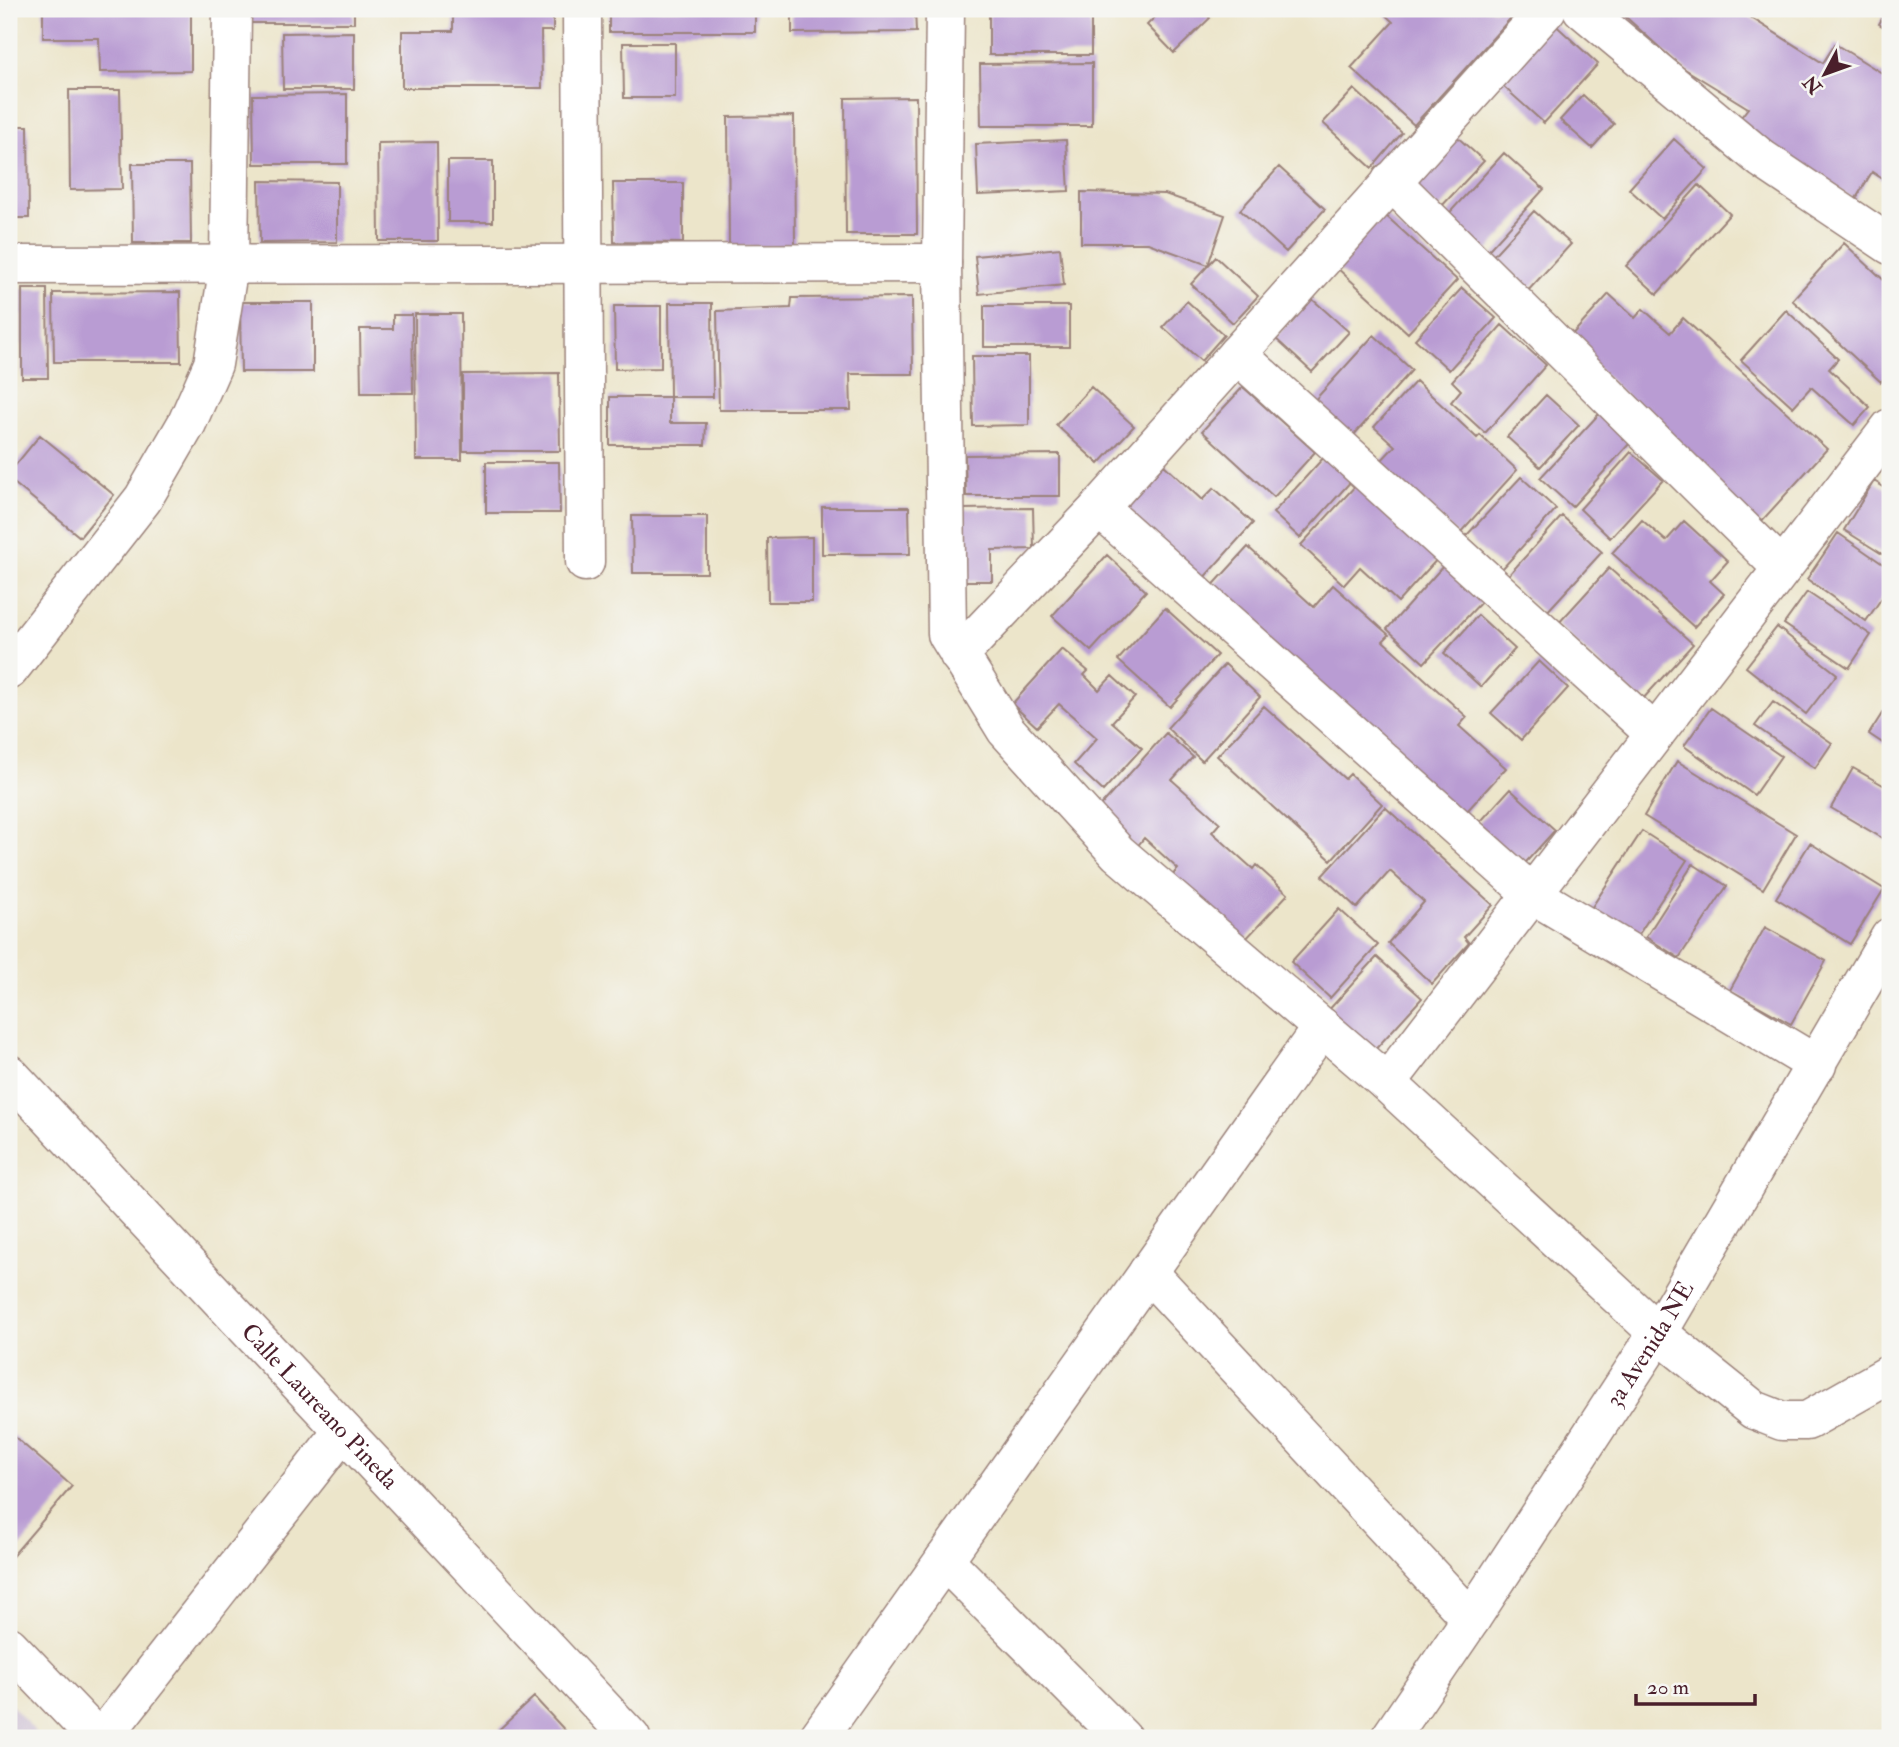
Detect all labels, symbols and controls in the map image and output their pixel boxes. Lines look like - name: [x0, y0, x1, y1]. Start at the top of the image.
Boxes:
- north arrow: [1790, 38, 1860, 108]
- text: N: [1798, 69, 1828, 100]
- street label: 3a Avenida NE: [1599, 1275, 1701, 1413]
- street label: Calle Laureano Pineda: [234, 1317, 406, 1497]
- scale bar: [1636, 1663, 1756, 1707]
- text: 20 m: [1647, 1674, 1689, 1701]

